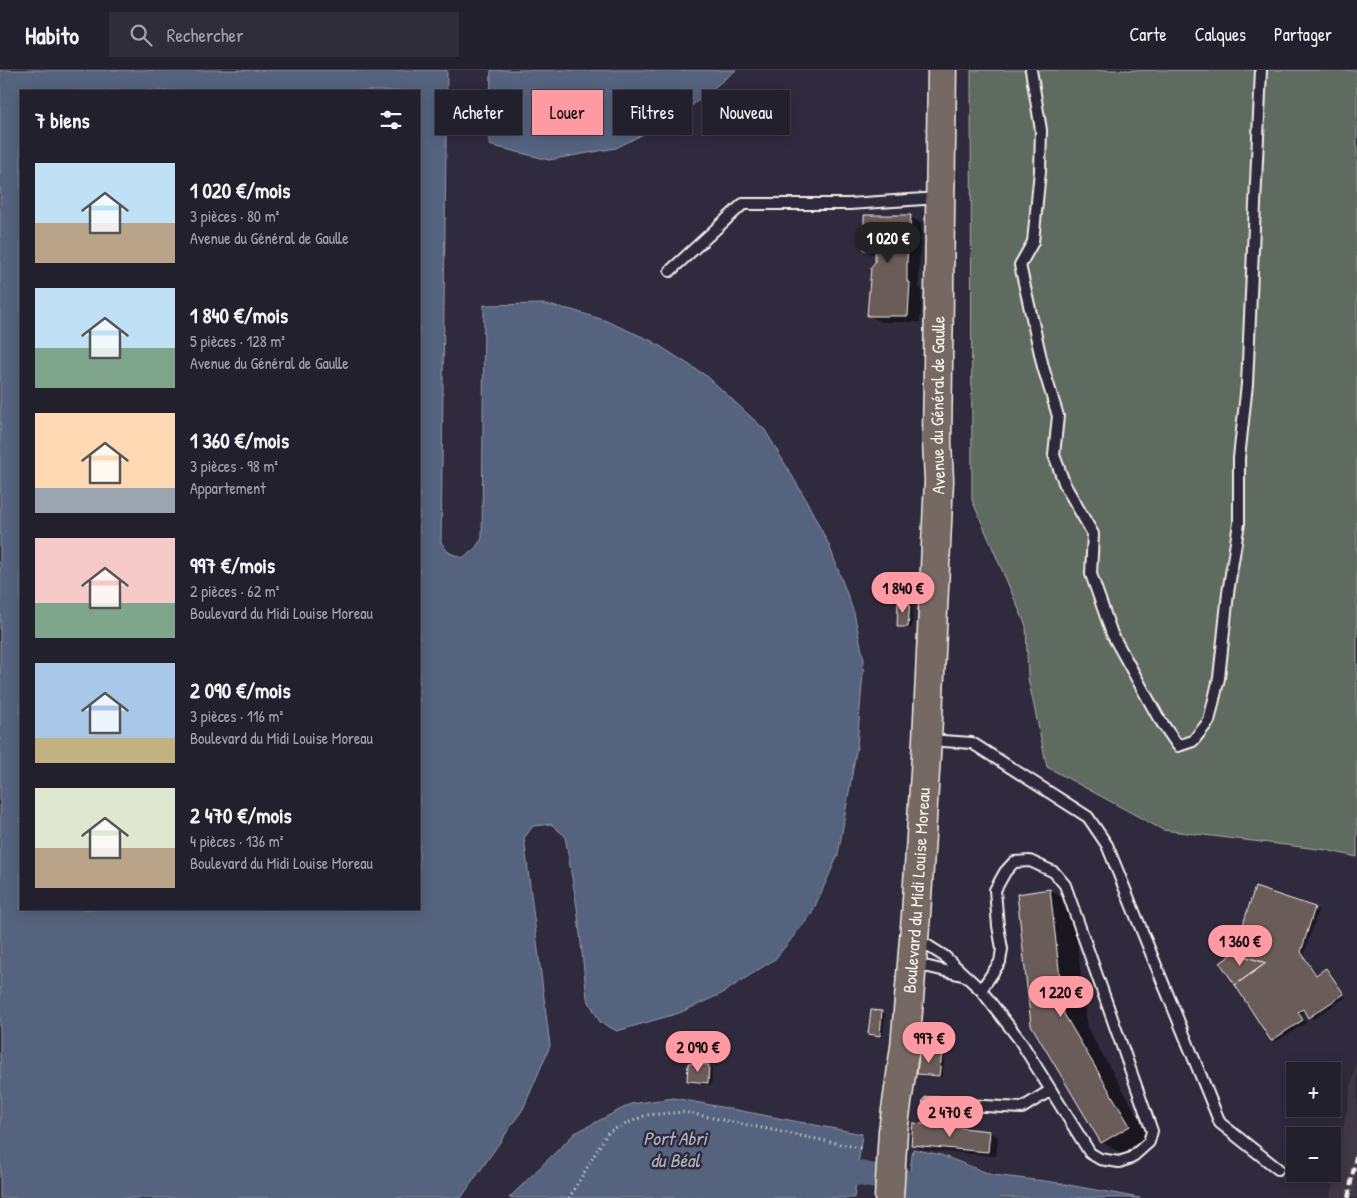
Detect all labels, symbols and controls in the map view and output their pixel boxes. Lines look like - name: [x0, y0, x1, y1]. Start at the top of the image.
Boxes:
- search box: [109, 12, 459, 57]
- text: Habito: [25, 19, 79, 51]
- icon: search: [127, 21, 155, 49]
- text: Rechercher: [167, 22, 244, 48]
- text: Carte: [1129, 22, 1167, 47]
- text: Calques: [1195, 22, 1246, 47]
- text: Partager: [1274, 22, 1332, 47]
- chip: Acheter: [435, 90, 522, 135]
- chip: Louer: [532, 90, 603, 135]
- chip: Filtres: [613, 90, 692, 135]
- chip: Nouveau: [702, 90, 790, 135]
- text: 7 biens: [35, 106, 90, 135]
- icon: filters: [377, 106, 405, 134]
- text: 1 020 €/mois: [190, 176, 290, 205]
- icon: home: [75, 183, 135, 243]
- text: 3 pièces · 80 m²: [190, 205, 279, 227]
- pin: 1 020 €: [842, 222, 934, 264]
- text: Avenue du Général de Gaulle: [190, 227, 349, 249]
- text: 1 020 €: [867, 227, 909, 249]
- text: 1 840 €/mois: [190, 301, 288, 330]
- icon: home: [75, 308, 135, 368]
- street label: Avenue du Général de Gaulle: [924, 316, 951, 495]
- text: 5 pièces · 128 m²: [190, 330, 285, 352]
- text: Avenue du Général de Gaulle: [190, 352, 349, 374]
- text: 1 360 €/mois: [190, 426, 289, 455]
- icon: home: [75, 433, 135, 493]
- text: 3 pièces · 98 m²: [190, 455, 278, 477]
- text: Appartement: [190, 477, 266, 499]
- text: 997 €/mois: [190, 551, 275, 580]
- icon: home: [75, 558, 135, 618]
- pin: 1 840 €: [857, 572, 949, 614]
- text: 1 840 €: [883, 577, 923, 599]
- text: 2 pièces · 62 m²: [190, 580, 279, 602]
- text: Boulevard du Midi Louise Moreau: [190, 602, 373, 624]
- text: 2 090 €/mois: [190, 676, 291, 705]
- icon: home: [75, 683, 135, 743]
- text: 3 pièces · 116 m²: [190, 705, 283, 727]
- text: Boulevard du Midi Louise Moreau: [190, 727, 373, 749]
- street label: Boulevard du Midi Louise Moreau: [897, 787, 936, 994]
- text: 2 470 €/mois: [190, 801, 292, 830]
- icon: home: [75, 808, 135, 868]
- text: 4 pièces · 136 m²: [190, 830, 283, 852]
- text: Boulevard du Midi Louise Moreau: [190, 852, 373, 874]
- pin: 1 360 €: [1194, 924, 1286, 967]
- text: 1 360 €: [1219, 930, 1261, 952]
- pin: 1 220 €: [1015, 976, 1107, 1018]
- text: 1 220 €: [1039, 981, 1083, 1003]
- pin: 997 €: [894, 1022, 964, 1064]
- text: 997 €: [913, 1027, 945, 1049]
- pin: 2 090 €: [652, 1030, 744, 1073]
- text: 2 090 €: [677, 1036, 719, 1058]
- map controls: [1286, 1062, 1341, 1182]
- button: +: [1286, 1062, 1341, 1117]
- pin: 2 470 €: [904, 1096, 996, 1138]
- text: 2 470 €: [928, 1101, 972, 1123]
- water label: Port Abri du Béal: [643, 1125, 709, 1173]
- button: −: [1286, 1127, 1341, 1182]

